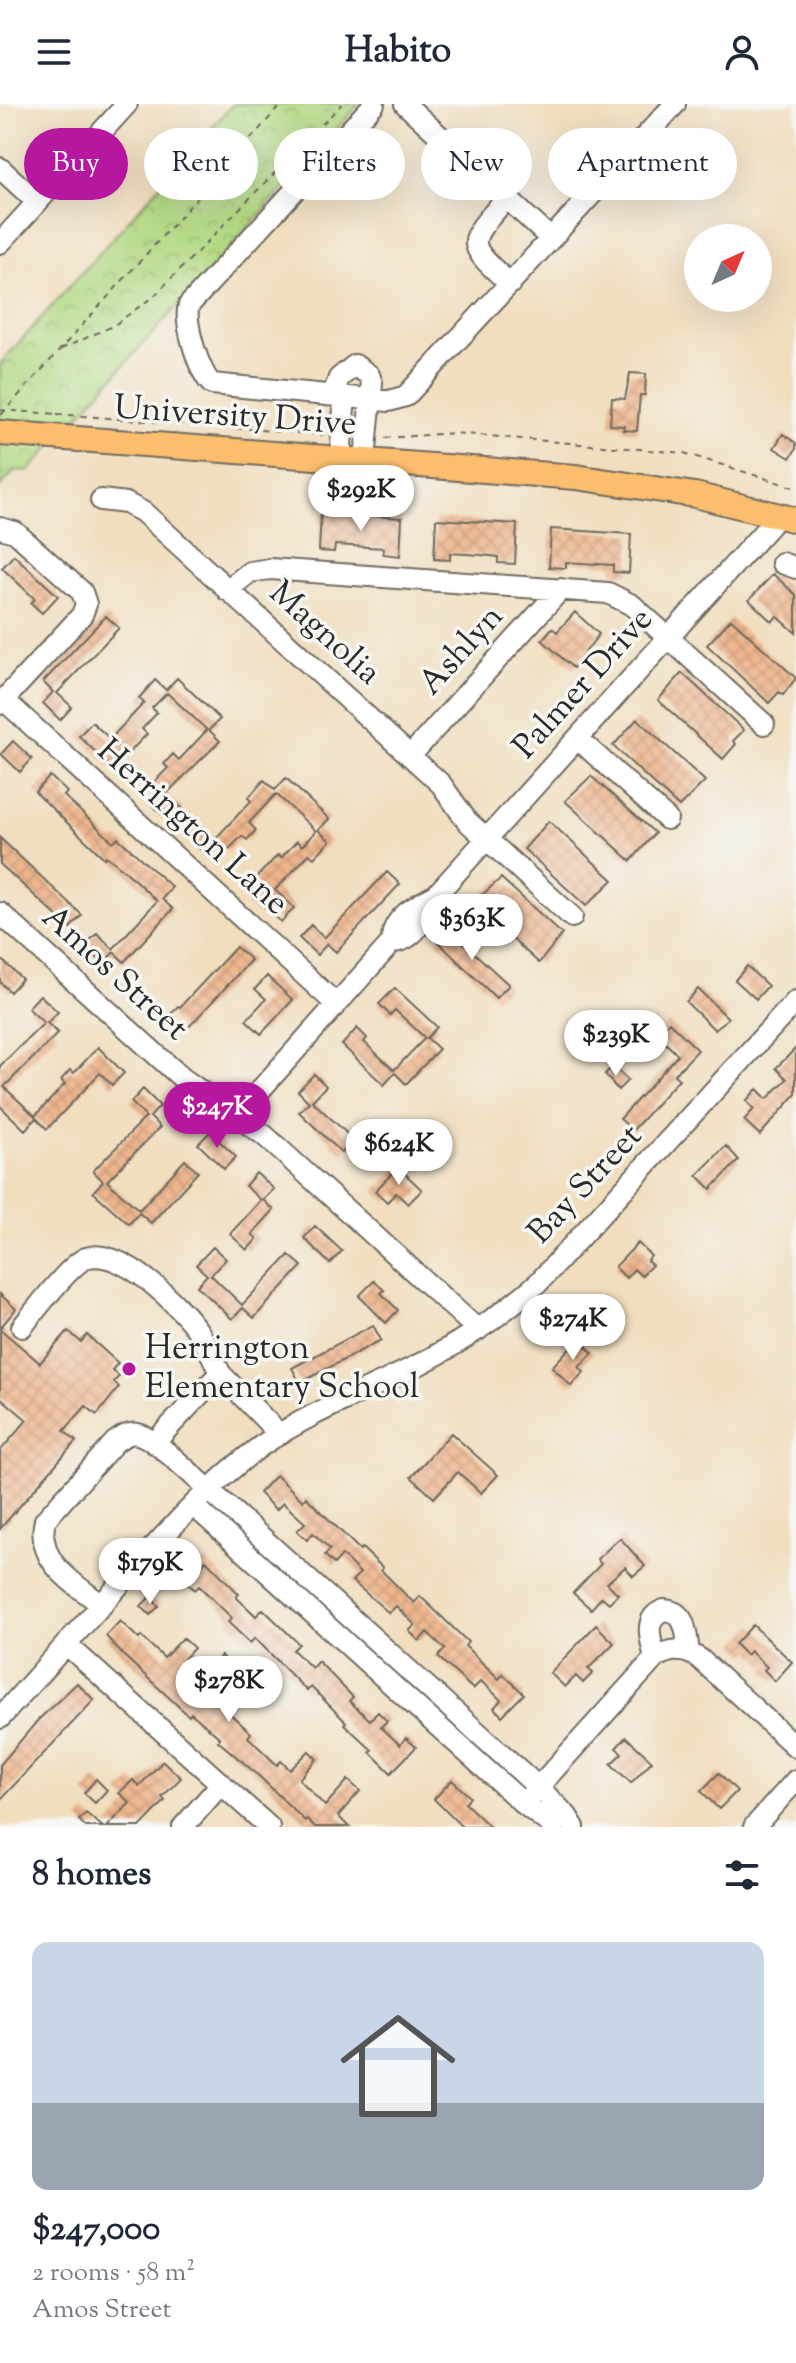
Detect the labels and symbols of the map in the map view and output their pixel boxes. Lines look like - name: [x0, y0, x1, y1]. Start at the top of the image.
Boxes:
- north arrow: [684, 224, 772, 312]
- street label: University Drive: [112, 384, 358, 450]
- pin: $292K: [305, 465, 417, 533]
- street label: Magnolia: [257, 570, 391, 698]
- street label: Ashlyn: [408, 595, 516, 707]
- street label: Palmer Drive: [502, 597, 666, 771]
- street label: Herrington Lane: [85, 728, 299, 928]
- pin: $363K: [416, 894, 528, 962]
- street label: Amos Street: [30, 895, 198, 1053]
- pin: $239K: [560, 1010, 672, 1078]
- pin: $247K: [161, 1082, 273, 1150]
- street label: Bay Street: [517, 1114, 655, 1256]
- pin: $624K: [343, 1119, 455, 1187]
- pin: $274K: [517, 1294, 629, 1362]
- place label: Herrington Elementary School: [145, 1325, 419, 1413]
- marker: Herrington Elementary School: [120, 1360, 138, 1378]
- pin: $179K: [94, 1538, 206, 1606]
- pin: $278K: [173, 1656, 285, 1724]

